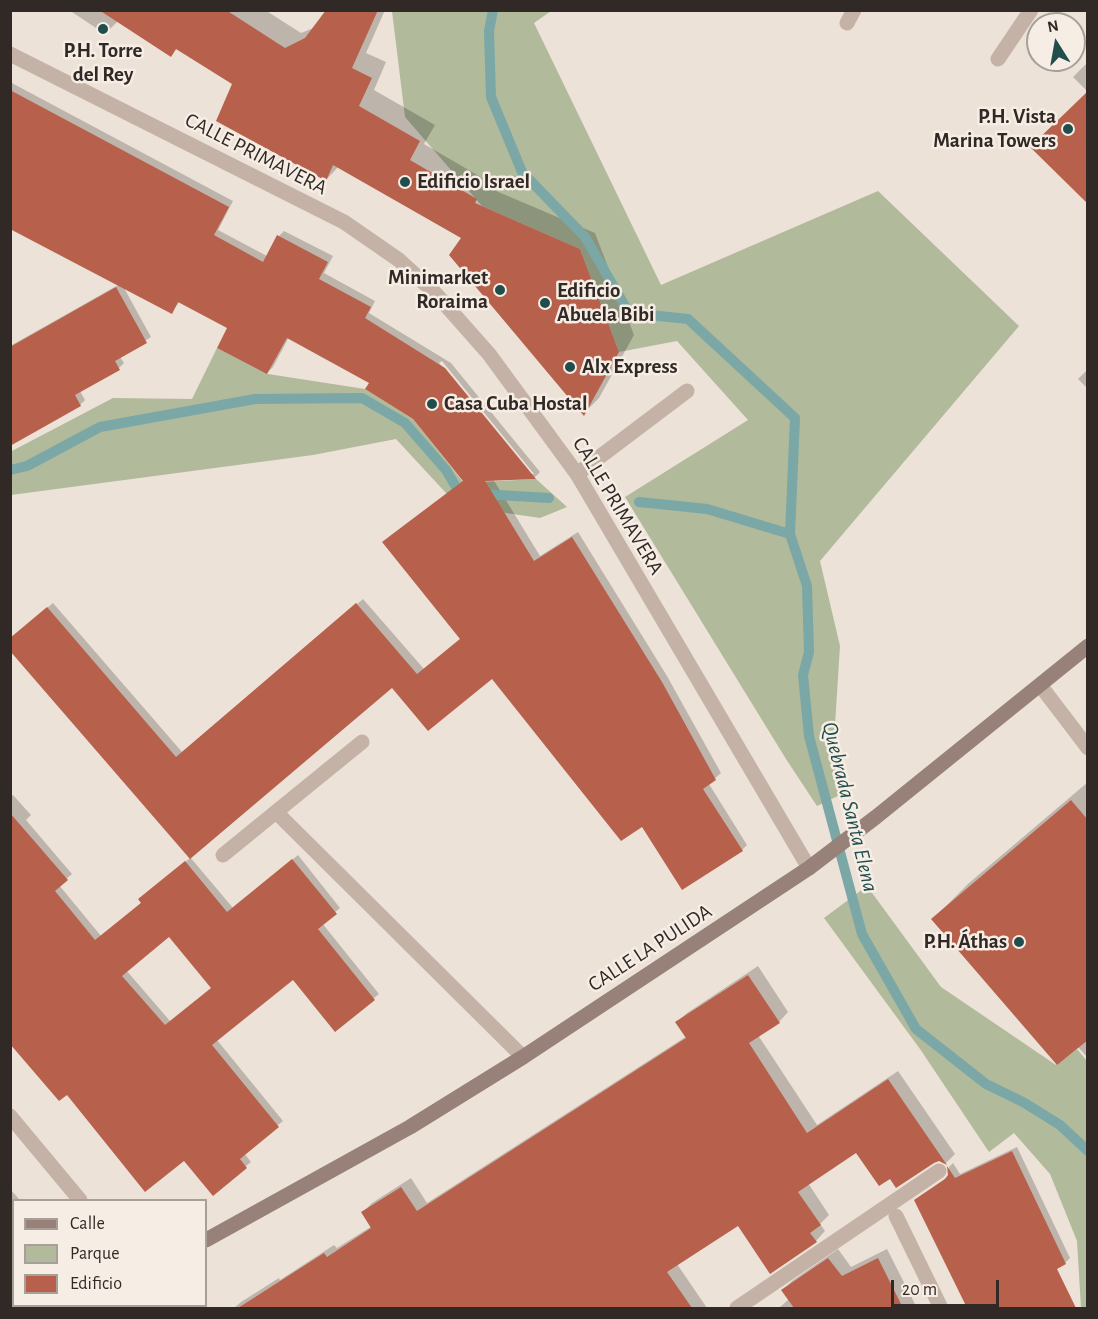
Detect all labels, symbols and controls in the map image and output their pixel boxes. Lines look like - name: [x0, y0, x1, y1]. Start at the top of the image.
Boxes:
- north arrow: [1026, 12, 1086, 72]
- text: N: [1046, 17, 1060, 35]
- marker: P.H. Torre del Rey: [96, 22, 110, 36]
- place label: P.H. Torre del Rey: [64, 38, 142, 88]
- place label: P.H. Vista Marina Towers: [933, 104, 1056, 154]
- street label: CALLE PRIMAVERA: [181, 107, 331, 201]
- marker: P.H. Vista Marina Towers: [1061, 122, 1075, 136]
- place label: Edificio Israel: [417, 169, 530, 195]
- marker: Edificio Israel: [398, 175, 412, 189]
- place label: Minimarket Roraima: [388, 265, 488, 315]
- place label: Edificio Abuela Bibi: [557, 278, 654, 328]
- marker: Minimarket Roraima: [493, 283, 507, 297]
- marker: Edificio Abuela Bibi: [538, 296, 552, 310]
- place label: Alx Express: [582, 354, 678, 380]
- marker: Alx Express: [563, 360, 577, 374]
- place label: Casa Cuba Hostal: [444, 391, 587, 417]
- marker: Casa Cuba Hostal: [425, 397, 439, 411]
- street label: CALLE PRIMAVERA: [567, 433, 669, 579]
- water label: Quebrada Santa Elena: [816, 719, 884, 895]
- street label: CALLE LA PULIDA: [583, 899, 717, 997]
- place label: P.H. Áthas: [924, 929, 1007, 955]
- marker: P.H. Áthas: [1012, 935, 1026, 949]
- legend: [12, 1199, 207, 1307]
- text: Calle: [70, 1215, 105, 1233]
- text: Parque: [70, 1245, 119, 1263]
- scale bar: [894, 1268, 1002, 1306]
- text: Edificio: [70, 1275, 122, 1293]
- text: 20 m: [902, 1281, 937, 1299]

